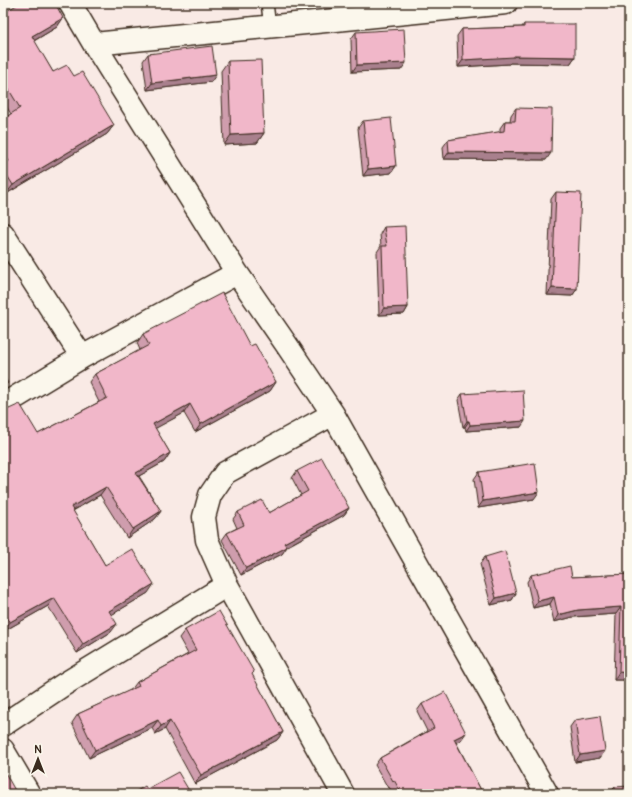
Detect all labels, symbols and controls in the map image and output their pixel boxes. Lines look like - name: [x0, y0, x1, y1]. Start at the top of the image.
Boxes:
- north arrow: [18, 739, 58, 779]
- text: N: [34, 743, 42, 756]

